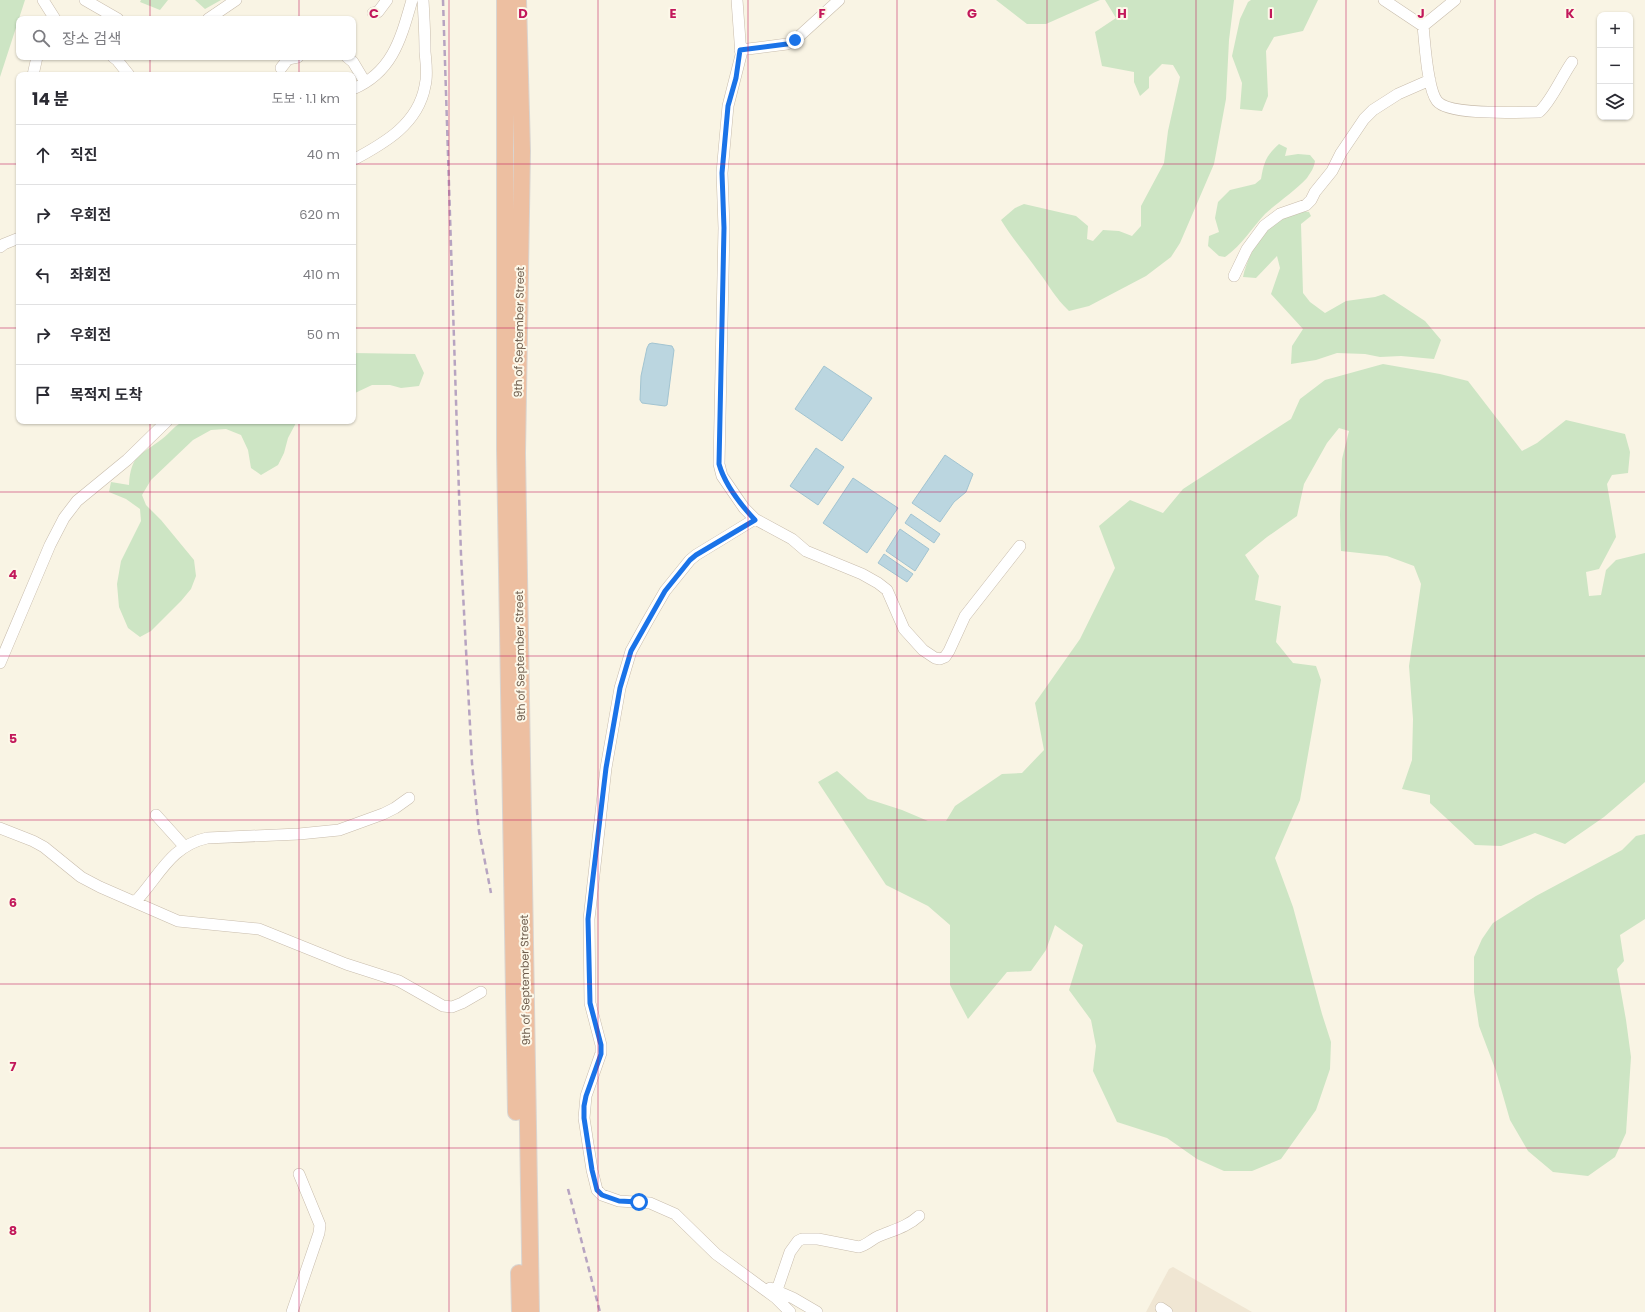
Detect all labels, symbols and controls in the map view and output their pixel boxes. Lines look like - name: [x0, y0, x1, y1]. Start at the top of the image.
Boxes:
- text: C: [369, 4, 379, 23]
- text: D: [518, 4, 528, 23]
- text: E: [669, 4, 677, 23]
- text: F: [818, 4, 826, 23]
- text: G: [967, 4, 977, 23]
- text: H: [1117, 4, 1127, 23]
- text: I: [1269, 4, 1273, 23]
- text: J: [1417, 4, 1425, 23]
- text: K: [1565, 4, 1575, 23]
- map controls: [1597, 12, 1633, 120]
- button: +: [1597, 12, 1633, 48]
- search box: [16, 16, 356, 60]
- icon: search: [30, 27, 52, 49]
- text: 장소 검색: [62, 28, 121, 49]
- route end: [786, 31, 804, 49]
- button: −: [1597, 48, 1633, 84]
- button: layers: [1597, 84, 1633, 120]
- text: 14 분: [32, 87, 69, 111]
- text: 도보 · 1.1 km: [272, 89, 340, 108]
- icon: ahead: [32, 144, 54, 166]
- text: 직진: [70, 144, 98, 165]
- text: 40 m: [307, 145, 340, 164]
- icon: right: [32, 204, 54, 226]
- text: 우회전: [70, 204, 111, 225]
- text: 620 m: [299, 205, 340, 224]
- icon: left: [32, 264, 54, 286]
- text: 좌회전: [70, 264, 111, 285]
- text: 410 m: [303, 265, 340, 284]
- street label: 9th of September Street: [510, 266, 528, 398]
- icon: right: [32, 324, 54, 346]
- text: 우회전: [70, 324, 111, 345]
- text: 50 m: [307, 325, 340, 344]
- icon: arrive: [32, 384, 54, 406]
- text: 목적지 도착: [70, 384, 142, 405]
- text: 4: [9, 565, 18, 584]
- street label: 9th of September Street: [511, 590, 529, 722]
- text: 5: [9, 729, 17, 748]
- text: 6: [9, 893, 17, 912]
- street label: 9th of September Street: [516, 914, 534, 1046]
- text: 7: [10, 1057, 17, 1076]
- route start: [630, 1193, 648, 1211]
- text: 8: [9, 1221, 17, 1240]

